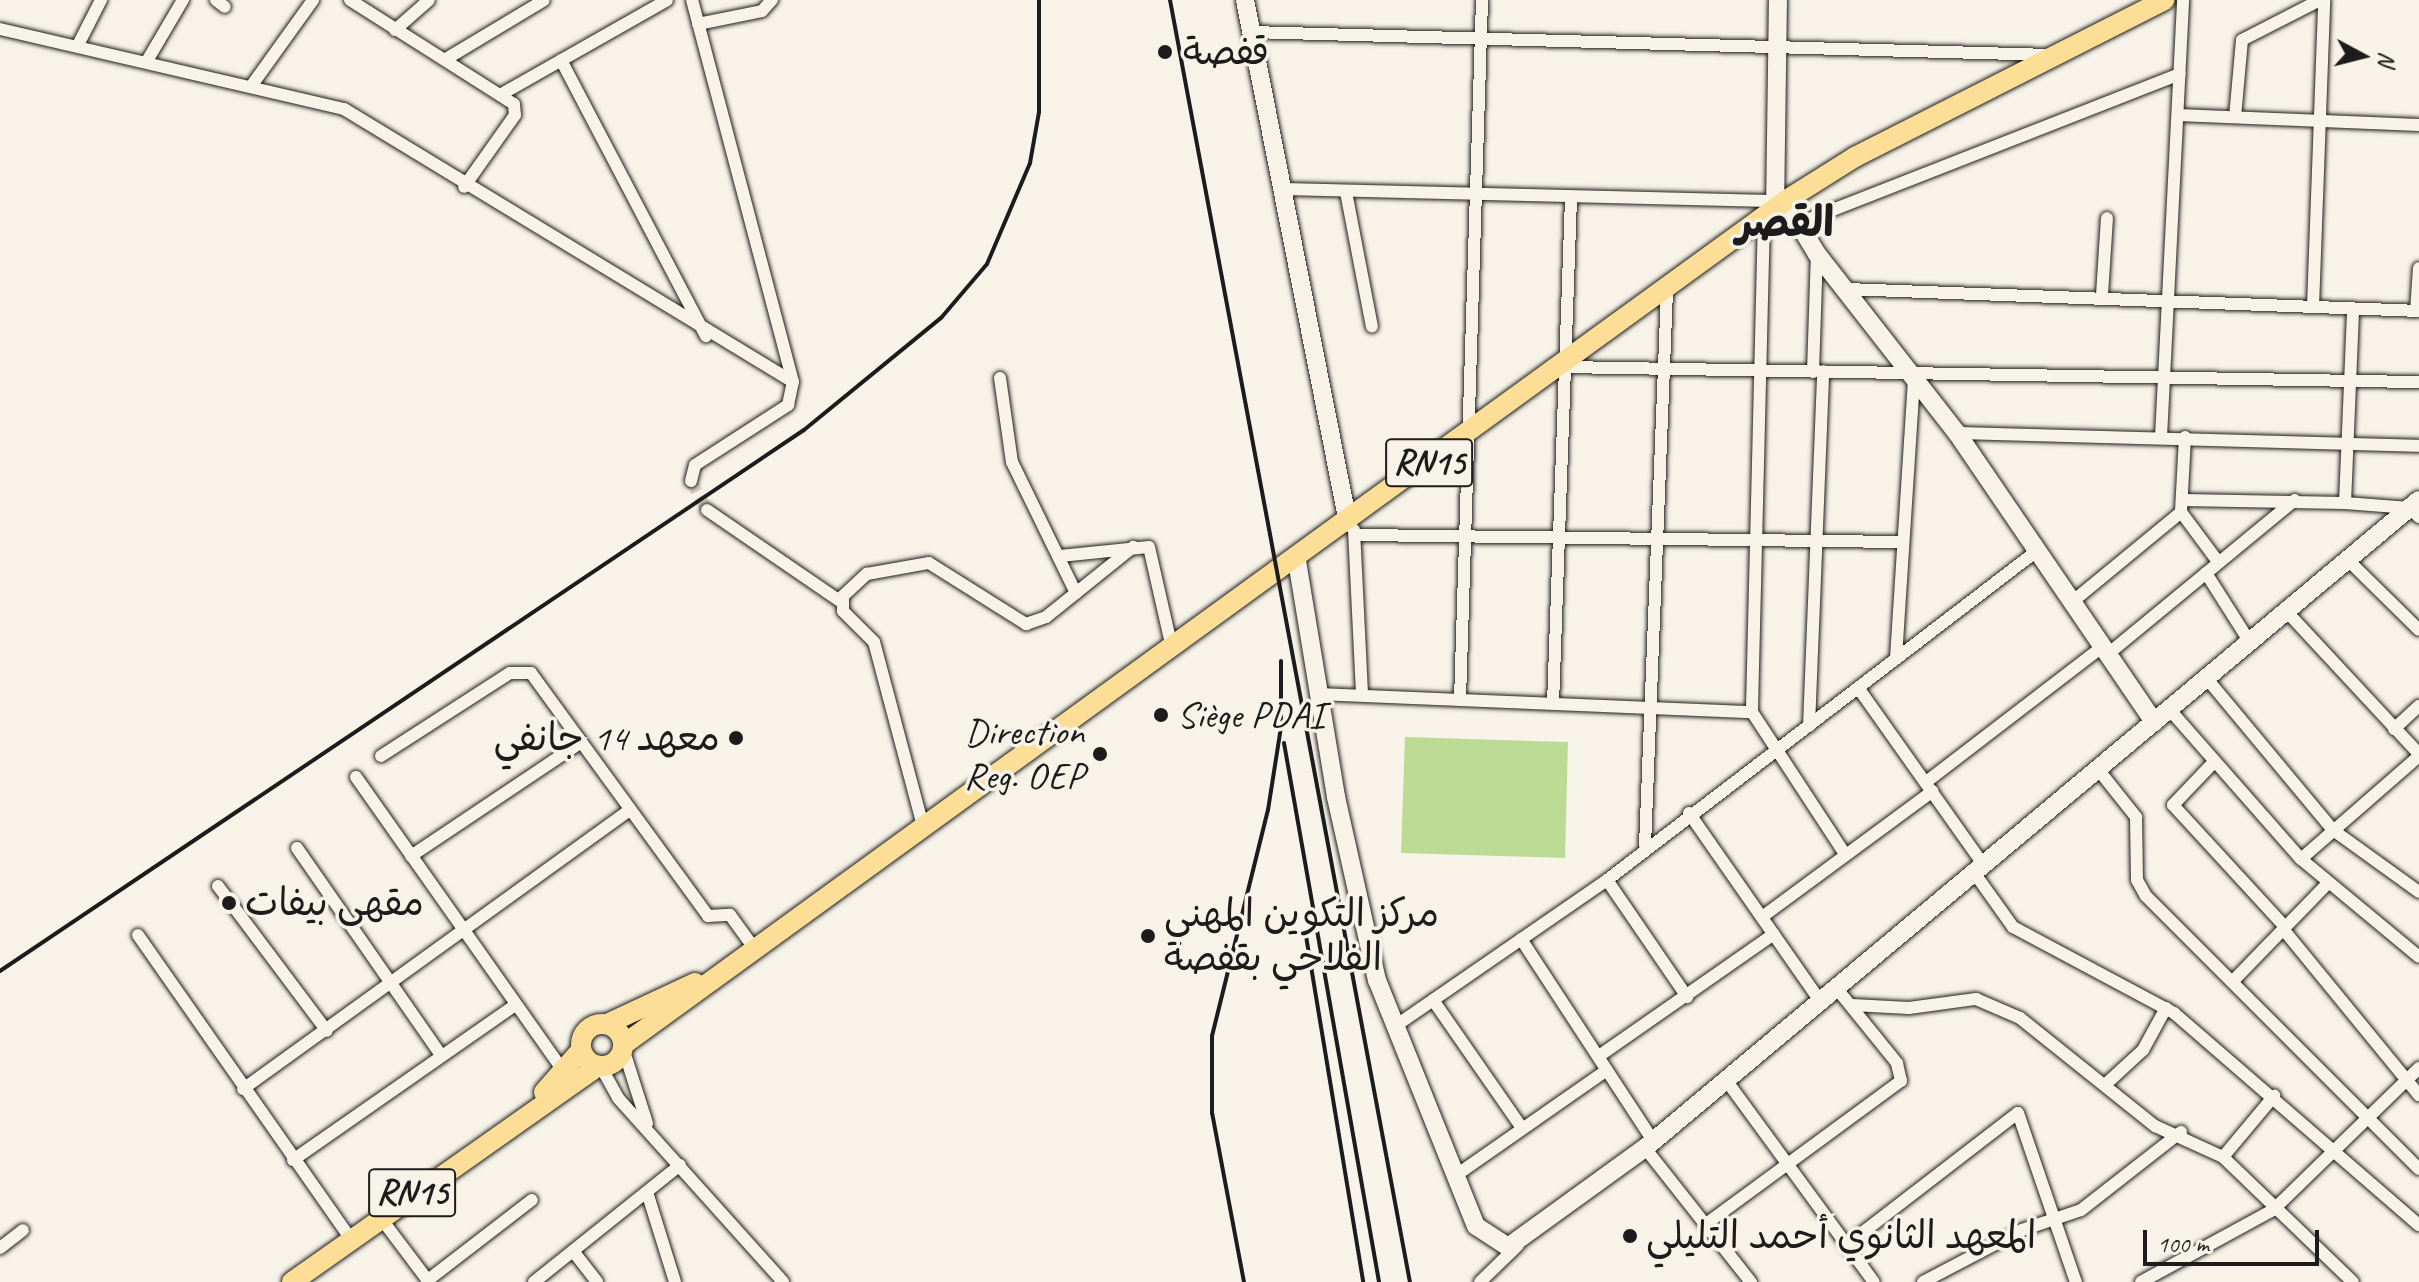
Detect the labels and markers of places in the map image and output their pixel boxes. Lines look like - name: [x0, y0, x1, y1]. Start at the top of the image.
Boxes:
- place label: قفصة: [1183, 29, 1269, 75]
- marker: قفصة: [1154, 41, 1176, 63]
- place label: Siège PDAI: [1177, 692, 1324, 738]
- marker: Siège PDAI: [1152, 706, 1170, 724]
- place label: Direction Reg. OEP: [964, 709, 1084, 798]
- place label: معهد 14 جانفي: [493, 715, 720, 761]
- marker: معهد 14 جانفي: [727, 729, 745, 747]
- marker: Direction Reg. OEP: [1091, 745, 1109, 763]
- place label: مقهى بيفات: [245, 880, 424, 926]
- place label: مركز التكوين المهني الفلاحي بقفصة: [1164, 891, 1439, 980]
- marker: مقهى بيفات: [220, 894, 238, 912]
- marker: مركز التكوين المهني الفلاحي بقفصة: [1139, 927, 1157, 945]
- place label: المعهد الثانوي أحمد التليلي: [1646, 1213, 2036, 1259]
- marker: المعهد الثانوي أحمد التليلي: [1621, 1227, 1639, 1245]

